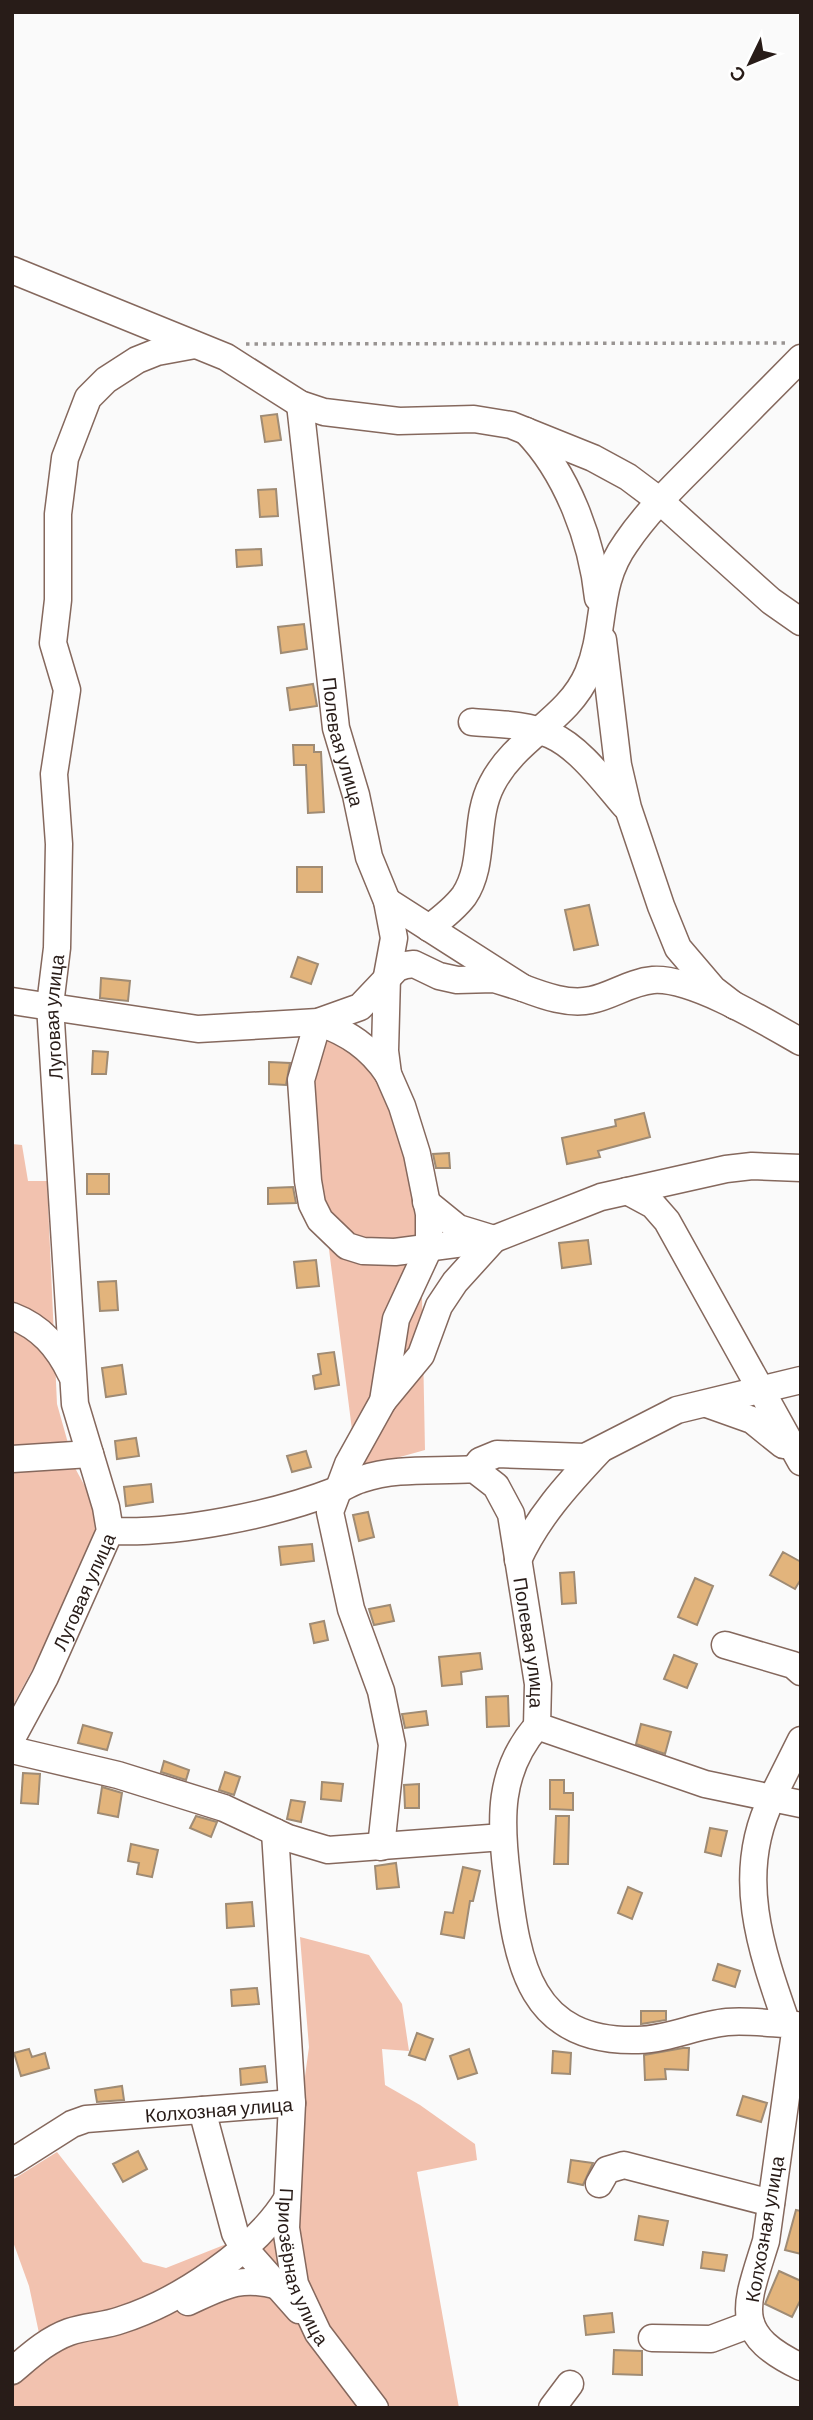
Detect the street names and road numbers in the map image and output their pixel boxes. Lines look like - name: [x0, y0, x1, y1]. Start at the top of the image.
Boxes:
- street label: Полевая улица: [319, 676, 370, 809]
- street label: Луговая улица: [38, 952, 68, 1080]
- street label: Луговая улица: [47, 1529, 119, 1654]
- street label: Полевая улица: [510, 1575, 550, 1709]
- street label: Колхозная улица: [144, 2091, 294, 2126]
- street label: Колхозная улица: [740, 2154, 788, 2304]
- street label: Приозёрная улица: [274, 2188, 335, 2350]

